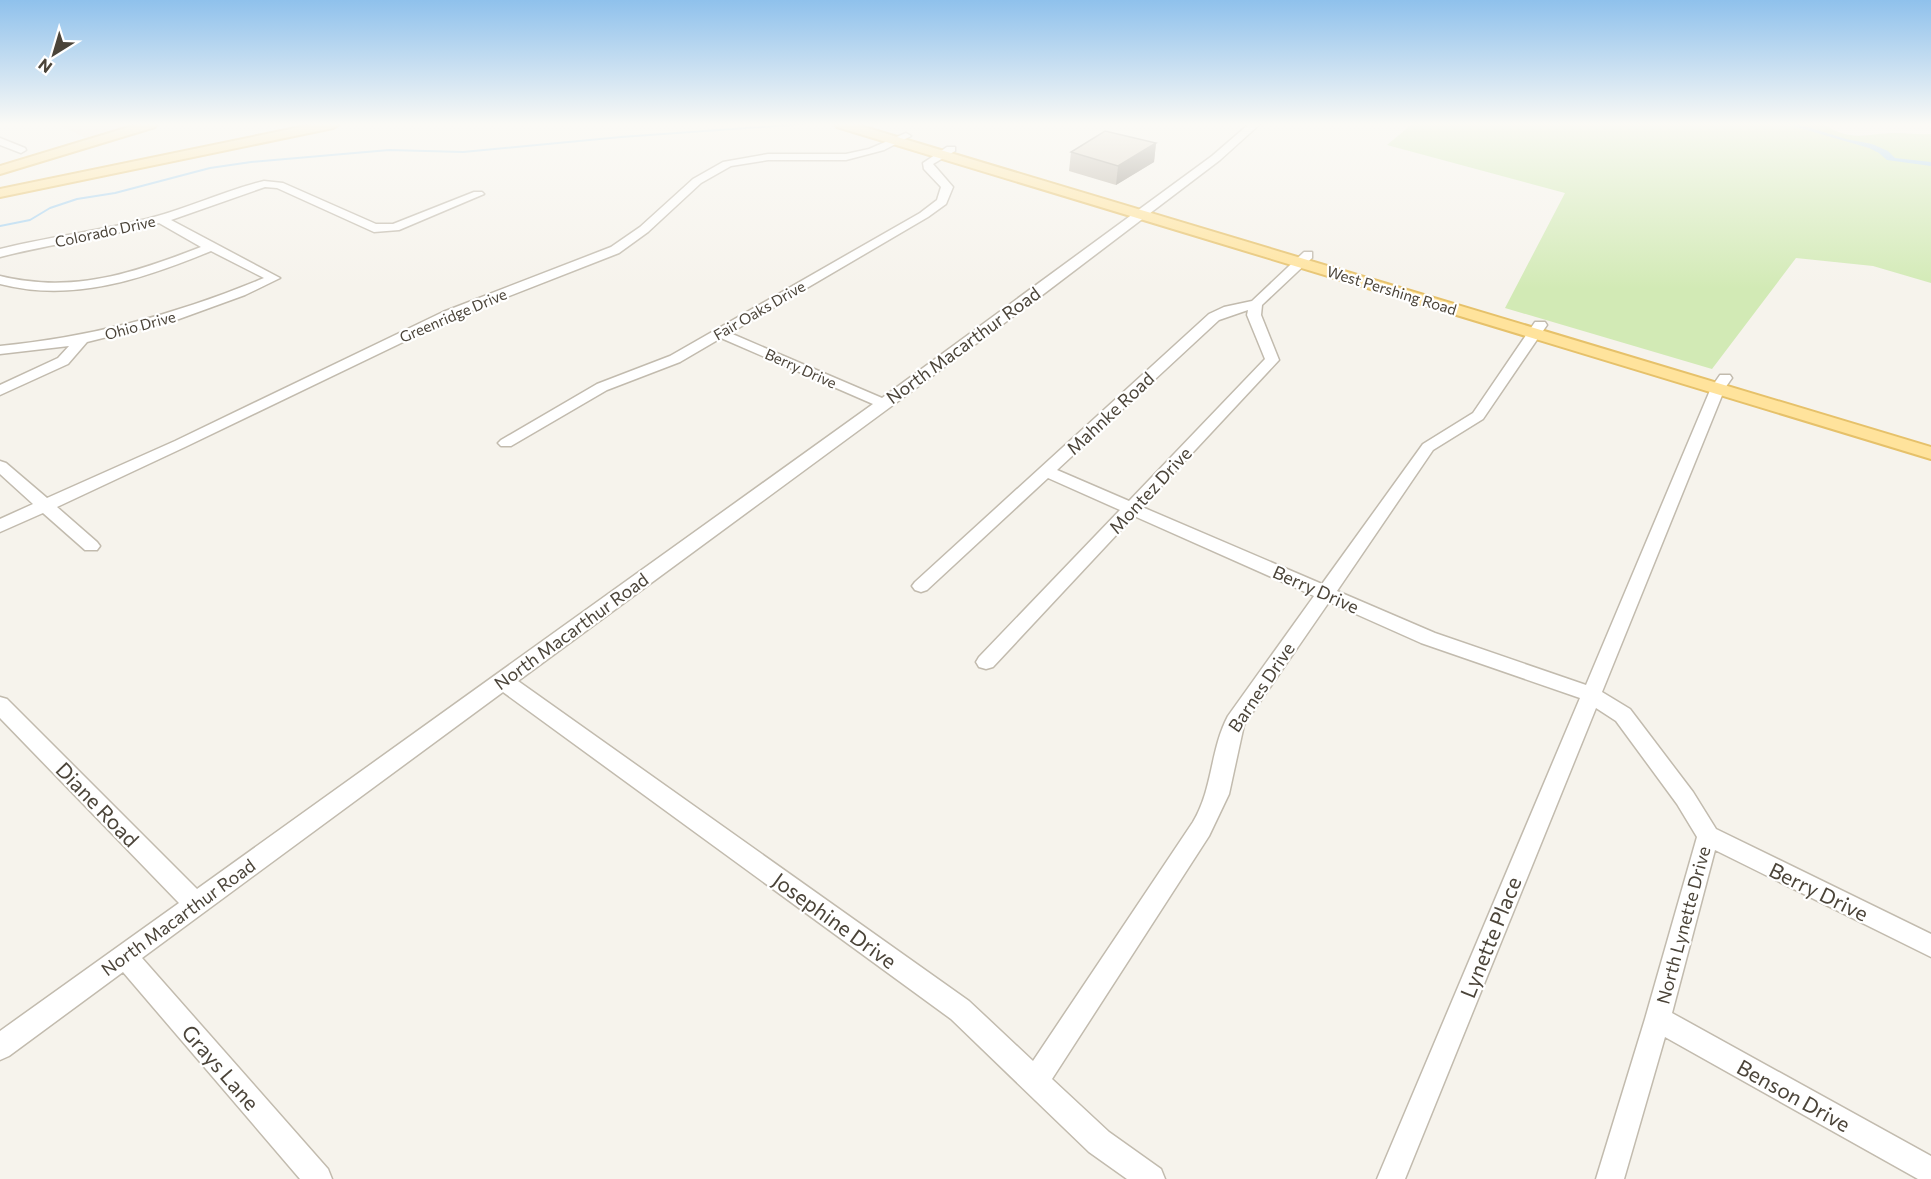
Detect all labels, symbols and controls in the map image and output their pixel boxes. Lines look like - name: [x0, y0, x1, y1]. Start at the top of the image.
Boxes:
- north arrow: [24, 24, 84, 84]
- text: N: [34, 55, 55, 78]
- street label: Colorado Drive: [53, 212, 157, 250]
- street label: West Pershing Road: [1325, 262, 1459, 318]
- street label: Fair Oaks Drive: [710, 276, 808, 344]
- street label: North Macarthur Road: [882, 282, 1044, 408]
- street label: Greenridge Drive: [397, 284, 509, 346]
- street label: Ohio Drive: [103, 307, 178, 343]
- street label: Berry Drive: [762, 344, 840, 392]
- street label: Mahnke Road: [1062, 367, 1158, 459]
- street label: Montez Drive: [1104, 442, 1196, 538]
- street label: Berry Drive: [1270, 560, 1362, 618]
- street label: North Macarthur Road: [490, 568, 652, 694]
- street label: Barnes Drive: [1223, 638, 1299, 736]
- street label: Diane Road: [51, 756, 145, 852]
- street label: North Lynette Drive: [1651, 844, 1715, 1006]
- street label: North Macarthur Road: [97, 854, 259, 980]
- street label: Berry Drive: [1765, 856, 1873, 926]
- street label: Josephine Drive: [768, 867, 902, 973]
- street label: Lynette Place: [1454, 873, 1526, 1001]
- street label: Grays Lane: [177, 1019, 265, 1115]
- street label: Benson Drive: [1733, 1054, 1855, 1136]

